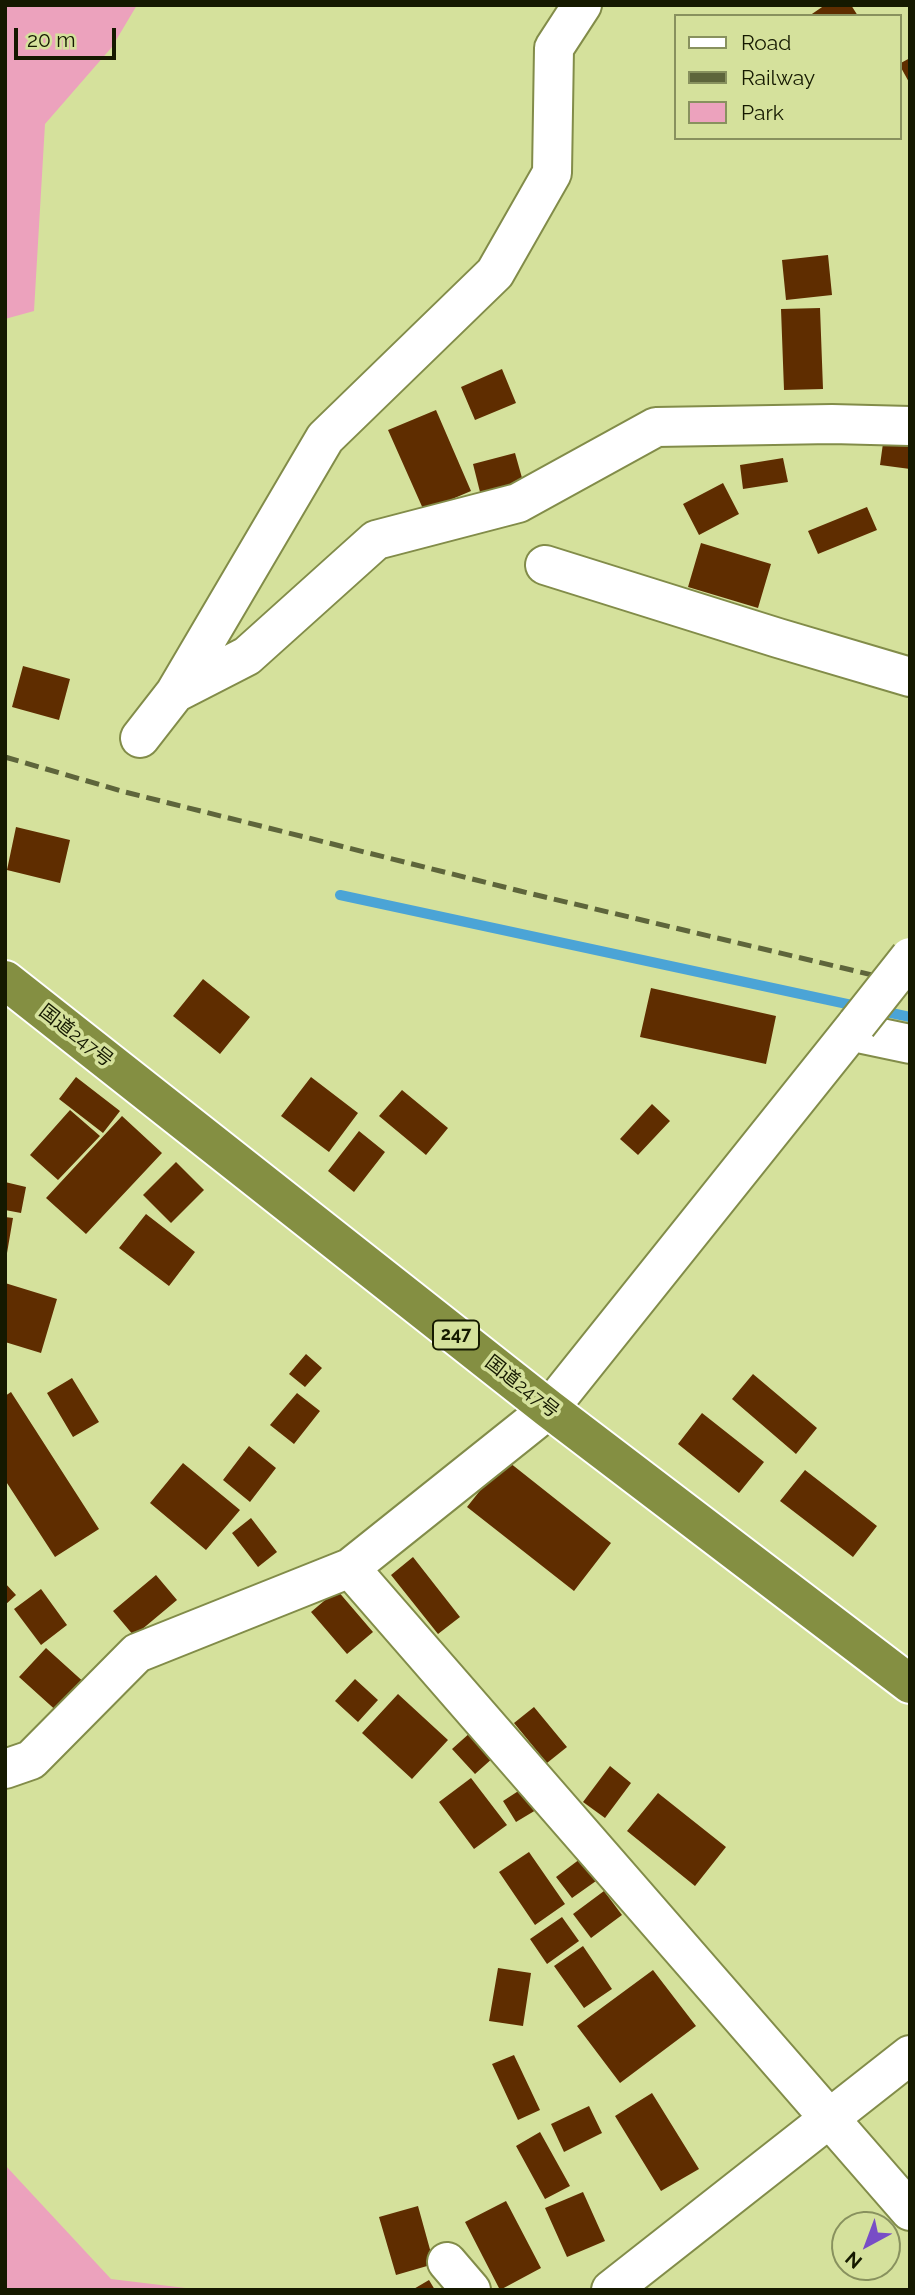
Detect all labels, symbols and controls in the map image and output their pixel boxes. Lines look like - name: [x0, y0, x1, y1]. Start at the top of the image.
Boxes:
- scale bar: [18, 14, 119, 58]
- legend: [674, 14, 901, 140]
- text: 20 m: [27, 27, 75, 52]
- text: Road: [741, 30, 791, 55]
- text: Railway: [741, 65, 815, 90]
- text: Park: [741, 100, 784, 125]
- street label: 国道247号: [35, 1000, 117, 1072]
- road number: 247: [433, 1320, 479, 1350]
- street label: 国道247号: [481, 1351, 563, 1423]
- north arrow: [831, 2211, 901, 2281]
- text: N: [841, 2247, 866, 2273]

